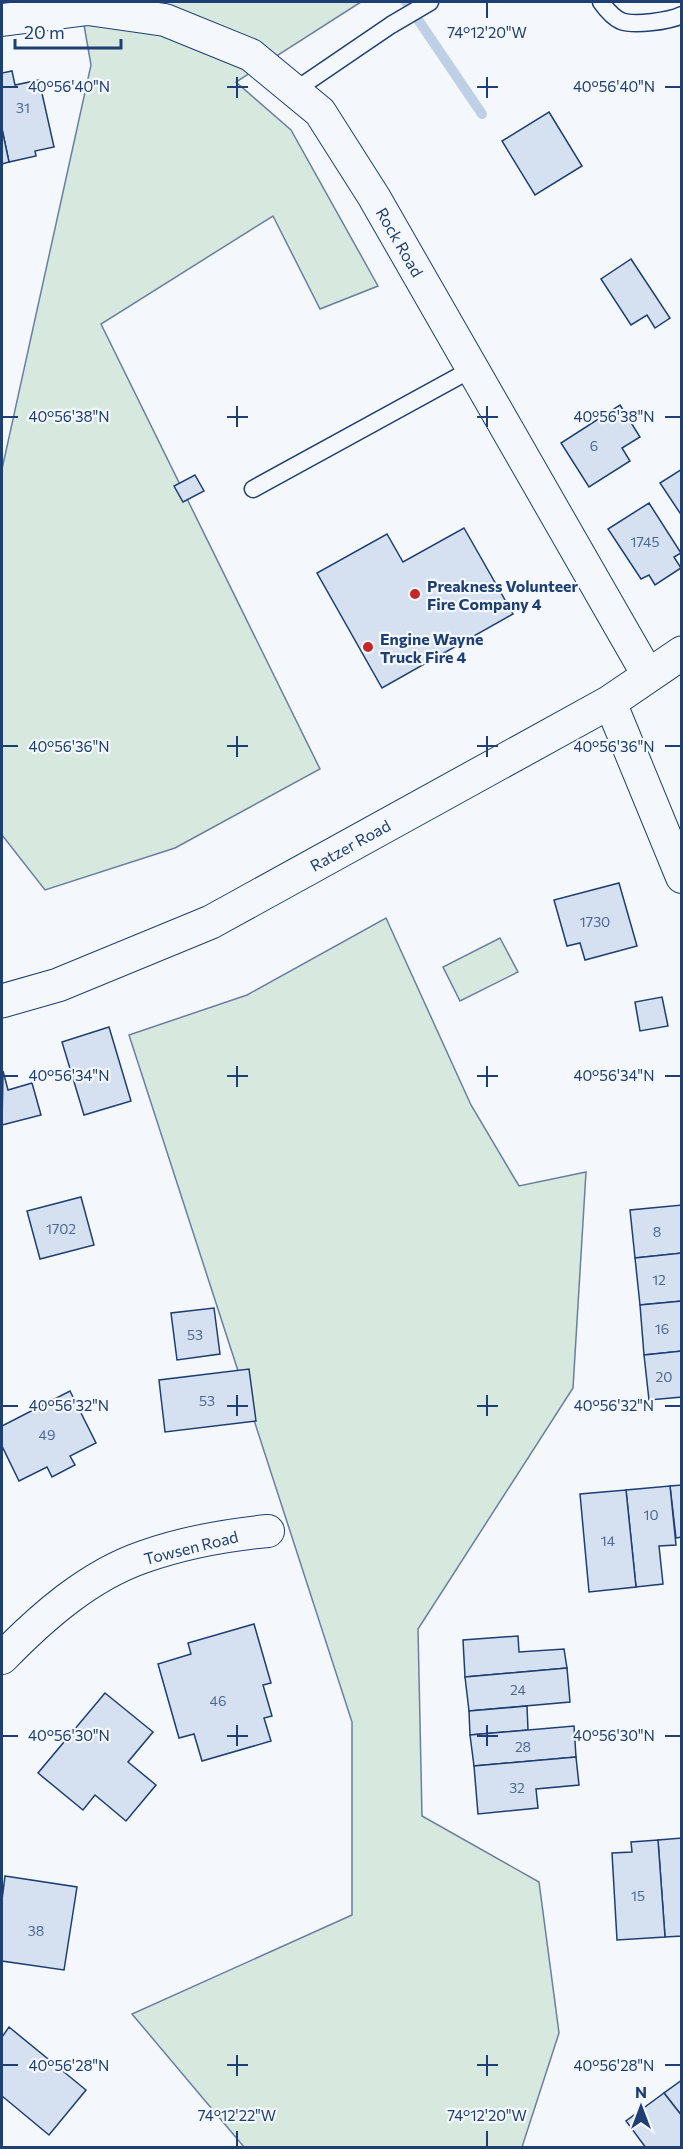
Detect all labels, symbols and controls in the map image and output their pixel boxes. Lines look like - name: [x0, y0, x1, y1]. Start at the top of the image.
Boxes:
- scale bar: [15, 12, 122, 50]
- text: 20 m: [24, 21, 65, 43]
- text: 74°12'20"W: [447, 23, 527, 41]
- text: 40°56'40"N: [28, 77, 110, 95]
- text: 40°56'40"N: [573, 77, 655, 95]
- house number: 31: [16, 99, 30, 116]
- street label: Rock Road: [373, 204, 427, 280]
- text: 40°56'38"N: [28, 407, 110, 425]
- text: 40°56'38"N: [573, 407, 655, 425]
- house number: 6: [590, 437, 598, 454]
- house number: 1745: [631, 533, 659, 550]
- place label: Preakness Volunteer Fire Company 4: [427, 576, 578, 613]
- marker: Preakness Volunteer Fire Company 4: [408, 587, 422, 601]
- place label: Engine Wayne Truck Fire 4: [380, 629, 483, 666]
- marker: Engine Wayne Truck Fire 4: [361, 640, 375, 654]
- text: 40°56'36"N: [28, 737, 110, 755]
- text: 40°56'36"N: [573, 737, 655, 755]
- street label: Ratzer Road: [307, 815, 393, 875]
- house number: 1730: [580, 913, 610, 930]
- text: 40°56'34"N: [28, 1066, 110, 1084]
- text: 40°56'34"N: [573, 1066, 655, 1084]
- house number: 1702: [46, 1220, 76, 1237]
- house number: 8: [653, 1223, 661, 1240]
- house number: 12: [652, 1271, 666, 1288]
- house number: 16: [655, 1320, 669, 1337]
- house number: 53: [187, 1326, 203, 1343]
- house number: 20: [656, 1368, 672, 1385]
- house number: 53: [199, 1392, 215, 1409]
- text: 40°56'32"N: [29, 1396, 109, 1414]
- text: 40°56'32"N: [574, 1396, 654, 1414]
- house number: 49: [39, 1426, 55, 1443]
- house number: 10: [643, 1506, 659, 1523]
- street label: Towsen Road: [142, 1526, 240, 1568]
- house number: 14: [601, 1532, 616, 1549]
- house number: 24: [510, 1681, 527, 1698]
- house number: 46: [210, 1692, 226, 1709]
- text: 40°56'30"N: [28, 1726, 110, 1744]
- text: 40°56'30"N: [573, 1726, 655, 1744]
- house number: 28: [515, 1738, 531, 1755]
- house number: 32: [509, 1779, 525, 1796]
- house number: 15: [631, 1887, 645, 1904]
- house number: 38: [28, 1922, 44, 1939]
- text: 40°56'28"N: [29, 2056, 109, 2074]
- text: 40°56'28"N: [574, 2056, 654, 2074]
- north arrow: [611, 2077, 671, 2137]
- text: N: [635, 2082, 647, 2101]
- text: 74°12'22"W: [198, 2106, 276, 2124]
- text: 74°12'20"W: [447, 2106, 527, 2124]

